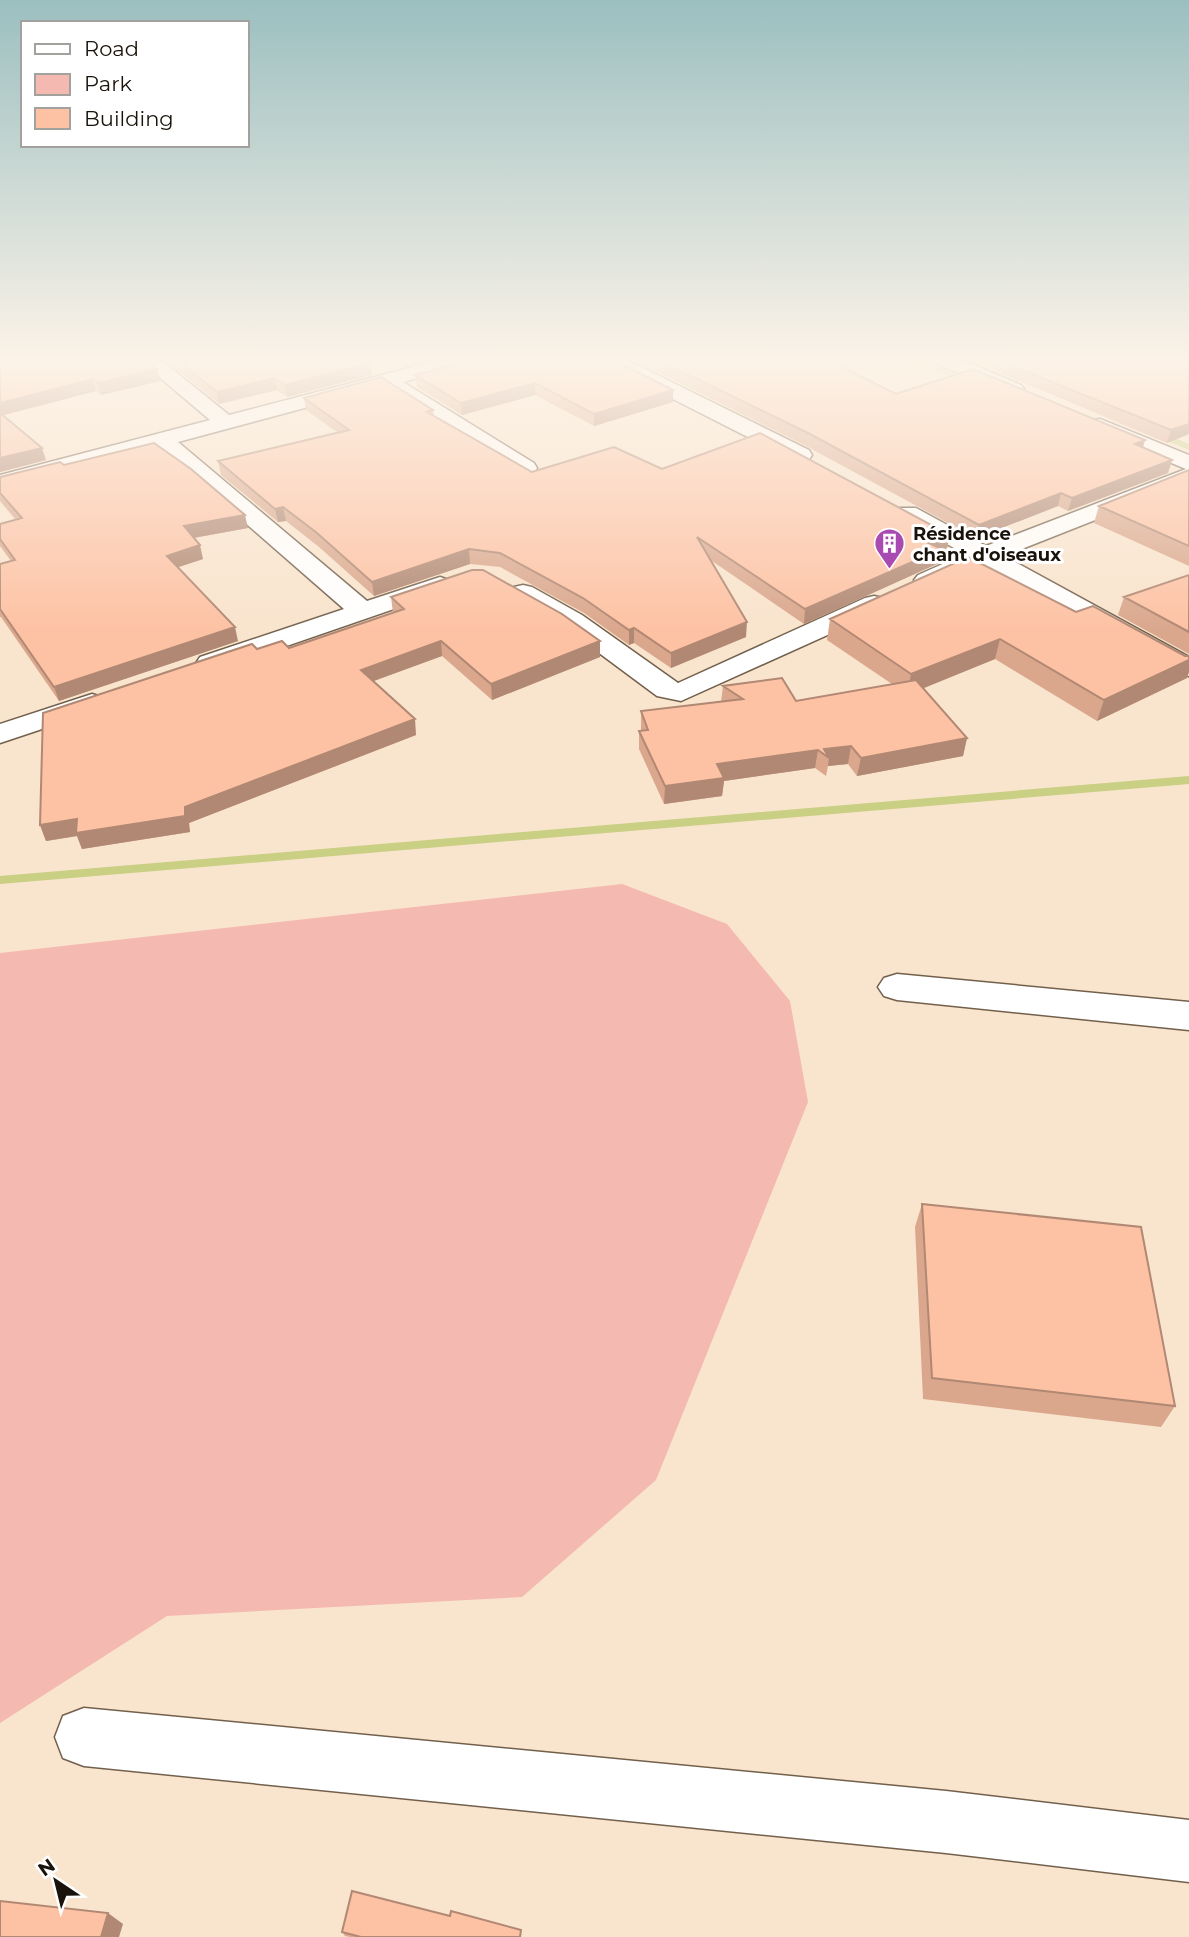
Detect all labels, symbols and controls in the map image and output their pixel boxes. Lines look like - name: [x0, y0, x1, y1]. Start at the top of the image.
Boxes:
- legend: [21, 21, 248, 147]
- text: Road: [84, 36, 139, 61]
- text: Park: [84, 71, 132, 96]
- text: Building: [84, 106, 174, 131]
- place label: Résidence chant d'oiseaux: [913, 523, 1061, 566]
- building icon: Résidence chant d'oiseaux: [873, 527, 907, 571]
- north arrow: [21, 1846, 91, 1916]
- text: N: [34, 1854, 59, 1881]

